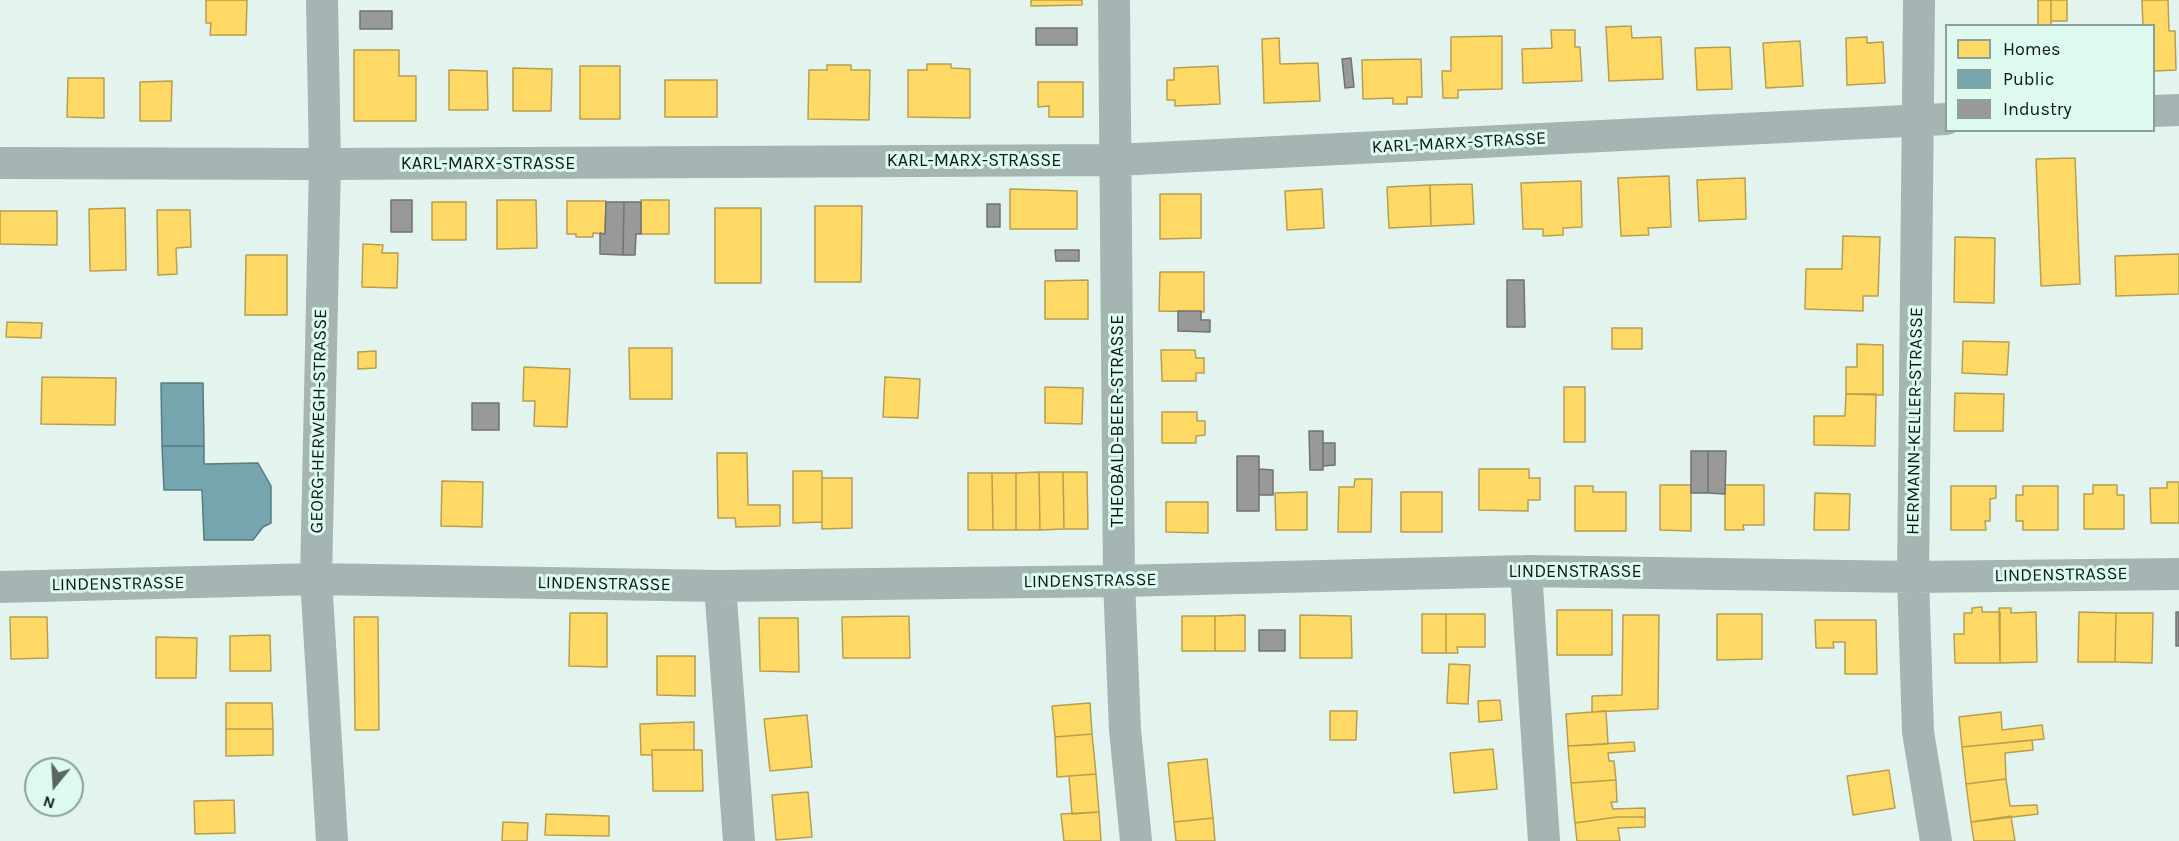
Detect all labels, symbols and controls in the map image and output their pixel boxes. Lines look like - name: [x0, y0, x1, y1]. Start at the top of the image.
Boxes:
- legend: [1945, 24, 2155, 132]
- text: Homes: [2003, 38, 2060, 60]
- text: Public: [2003, 68, 2054, 90]
- text: Industry: [2003, 98, 2072, 120]
- street label: KARL-MARX-STRASSE: [1371, 128, 1547, 158]
- street label: KARL-MARX-STRASSE: [887, 150, 1061, 172]
- street label: KARL-MARX-STRASSE: [401, 153, 575, 175]
- street label: HERMANN-KELLER-STRASSE: [1902, 307, 1928, 535]
- street label: GEORG-HERWEGH-STRASSE: [306, 309, 332, 533]
- street label: THEOBALD-BEER-STRASSE: [1107, 315, 1129, 527]
- street label: LINDENSTRASSE: [1508, 561, 1642, 583]
- street label: LINDENSTRASSE: [1994, 563, 2128, 587]
- street label: LINDENSTRASSE: [1023, 569, 1157, 593]
- street label: LINDENSTRASSE: [51, 572, 185, 596]
- street label: LINDENSTRASSE: [537, 572, 671, 596]
- north arrow: [24, 757, 84, 817]
- text: N: [41, 792, 57, 814]

